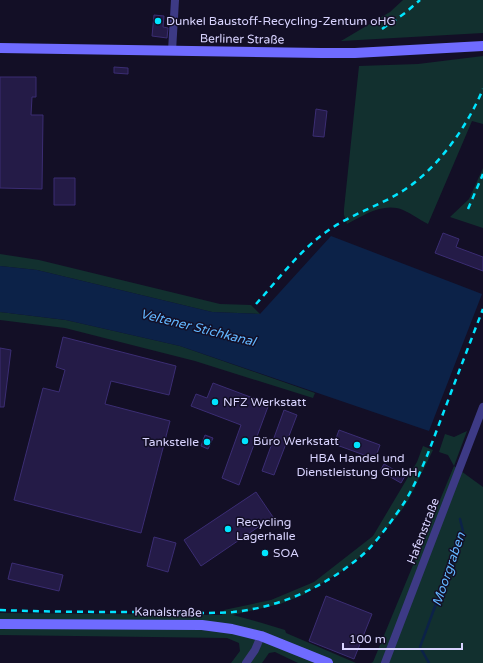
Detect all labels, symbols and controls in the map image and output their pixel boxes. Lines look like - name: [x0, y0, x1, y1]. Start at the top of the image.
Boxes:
- place label: Dunkel Baustoff-Recycling-Zentum oHG: [166, 14, 396, 28]
- marker: Dunkel Baustoff-Recycling-Zentum oHG: [153, 16, 163, 26]
- street label: Berliner Straße: [200, 31, 285, 47]
- water label: Veltener Stichkanal: [138, 306, 259, 350]
- place label: NFZ Werkstatt: [223, 395, 307, 409]
- marker: NFZ Werkstatt: [210, 397, 220, 407]
- place label: Büro Werkstatt: [253, 434, 339, 448]
- place label: Tankstelle: [142, 435, 199, 449]
- marker: Büro Werkstatt: [240, 436, 250, 446]
- marker: Tankstelle: [202, 437, 212, 447]
- marker: HBA Handel und Dienstleistung GmbH: [352, 440, 362, 450]
- place label: HBA Handel und Dienstleistung GmbH: [296, 451, 418, 479]
- street label: Hafenstraße: [404, 496, 442, 566]
- place label: Recycling Lagerhalle: [236, 515, 296, 543]
- marker: Recycling Lagerhalle: [223, 524, 233, 534]
- water label: Moorgraben: [429, 529, 469, 608]
- place label: SOA: [273, 546, 299, 560]
- marker: SOA: [260, 548, 270, 558]
- street label: Kanalstraße: [134, 604, 202, 620]
- scale bar: [343, 625, 462, 651]
- text: 100 m: [349, 632, 386, 646]

